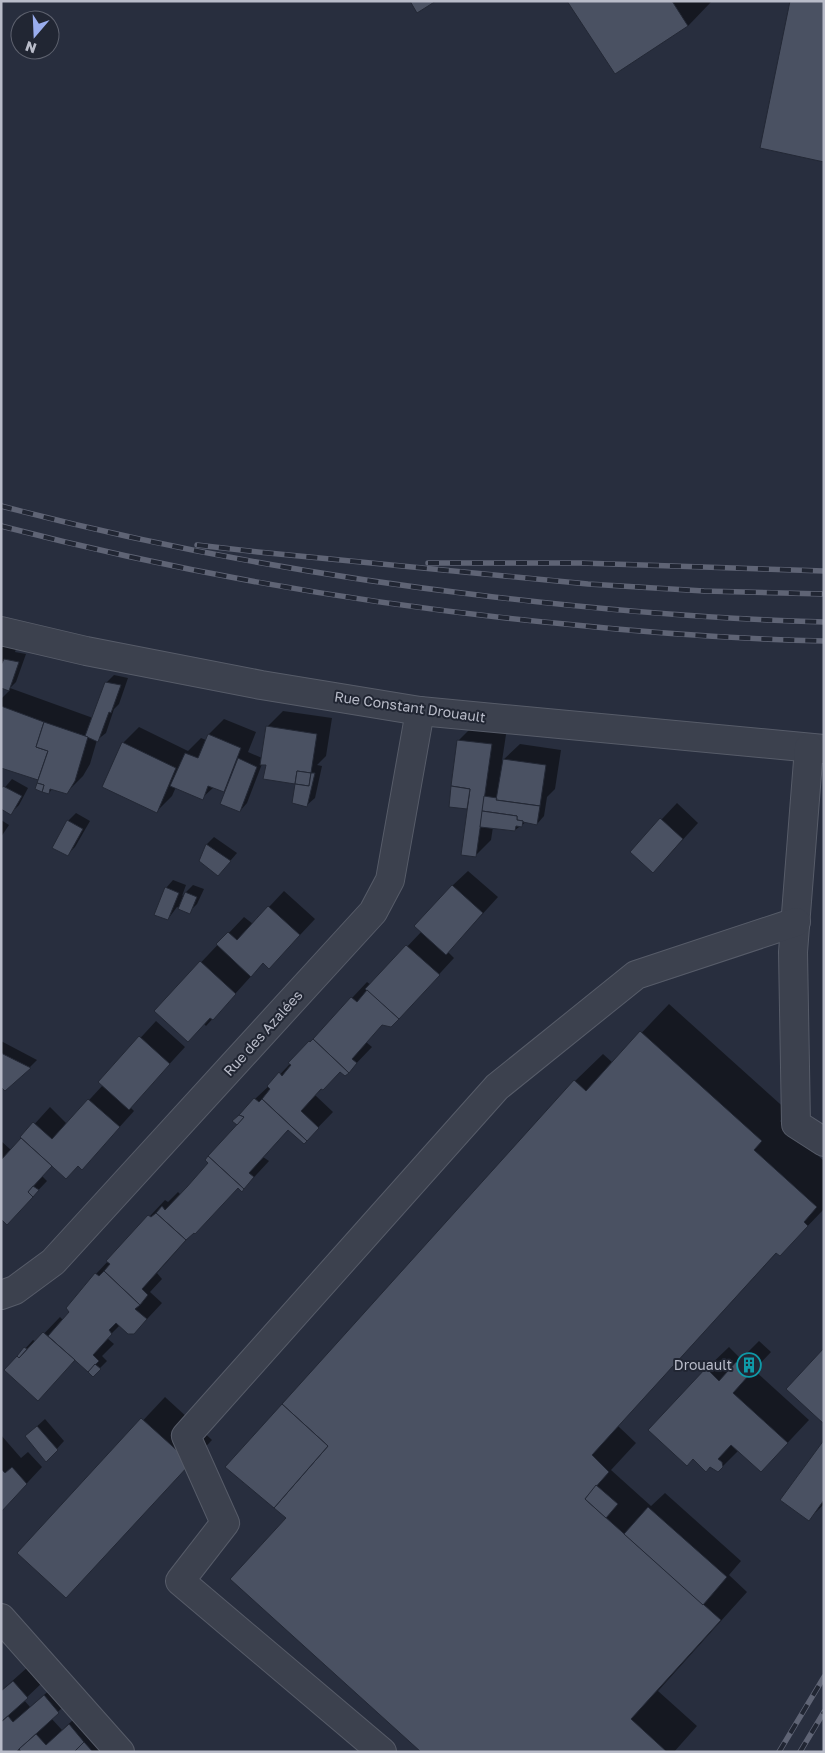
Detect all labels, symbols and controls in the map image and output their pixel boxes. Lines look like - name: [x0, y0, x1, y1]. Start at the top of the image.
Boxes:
- north arrow: [10, 10, 60, 60]
- text: N: [23, 38, 38, 58]
- street label: Rue Constant Drouault: [333, 687, 487, 726]
- street label: Rue des Azalées: [220, 986, 306, 1079]
- building icon: Drouault: [736, 1352, 762, 1378]
- place label: Drouault: [674, 1356, 732, 1373]

